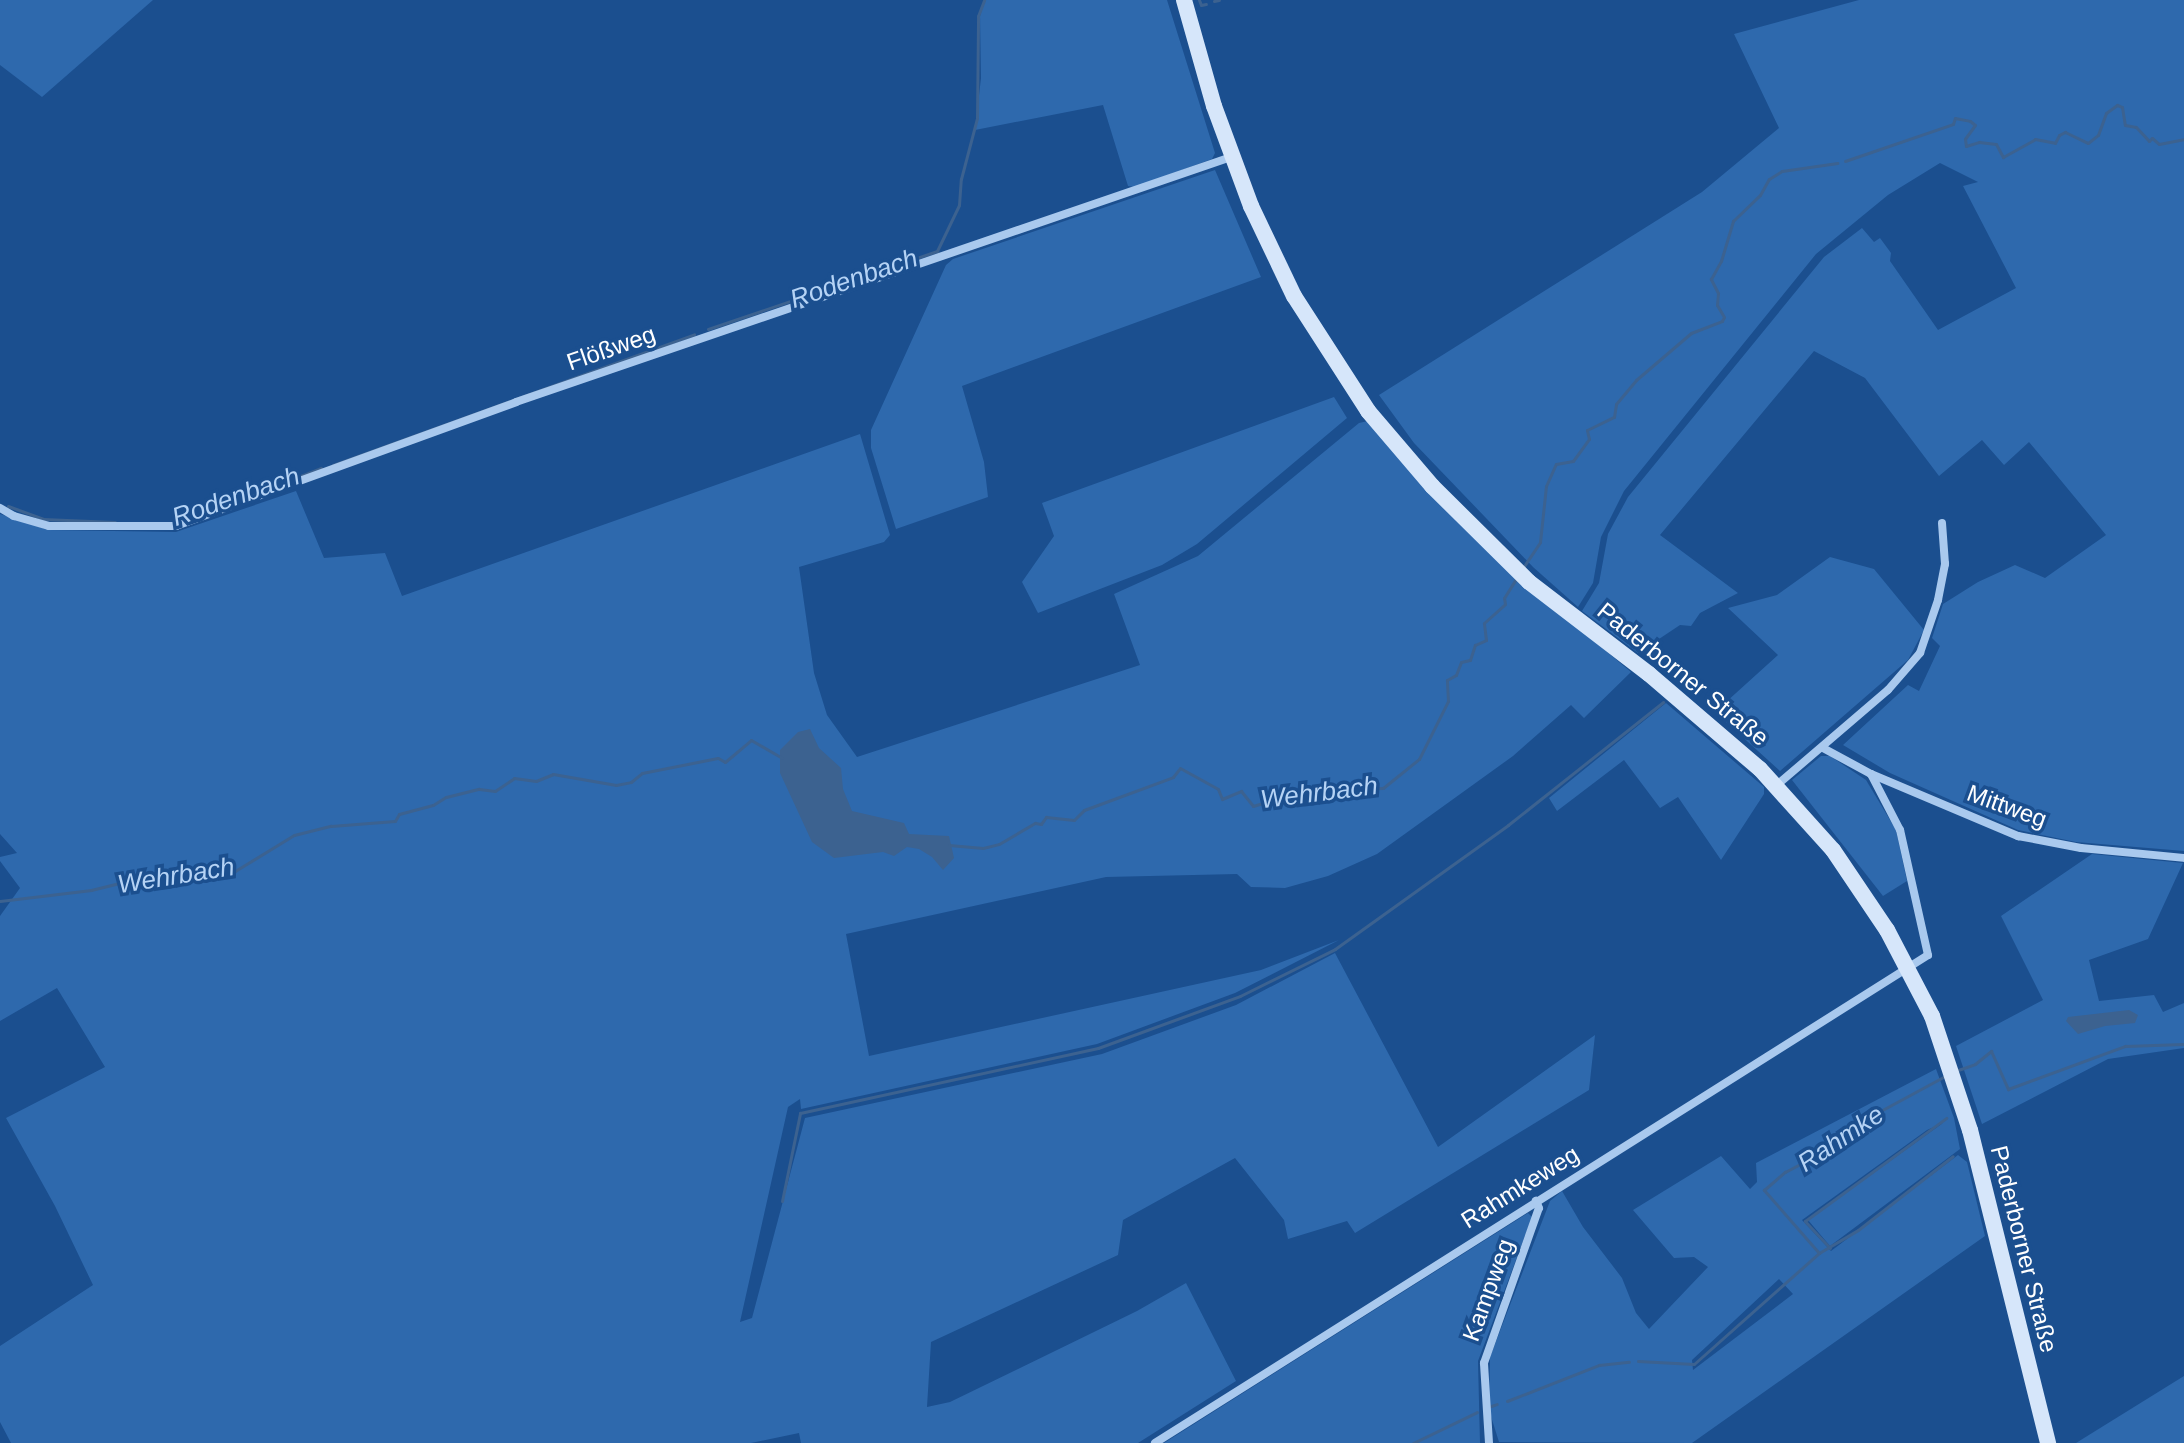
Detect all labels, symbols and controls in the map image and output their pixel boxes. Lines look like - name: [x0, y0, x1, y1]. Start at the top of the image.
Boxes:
- water label: Rodenbach: [786, 243, 922, 315]
- street label: Flößweg: [563, 319, 659, 377]
- water label: Rodenbach: [168, 461, 304, 533]
- street label: Paderborner Straße: [1592, 596, 1774, 752]
- water label: Wehrbach: [1259, 770, 1379, 816]
- street label: Mittweg: [1963, 778, 2051, 834]
- water label: Wehrbach: [115, 851, 237, 901]
- water label: Rahmke: [1792, 1099, 1890, 1179]
- street label: Rahmkeweg: [1456, 1139, 1584, 1235]
- street label: Paderborner Straße: [1984, 1143, 2064, 1355]
- street label: Kampweg: [1456, 1235, 1520, 1345]

